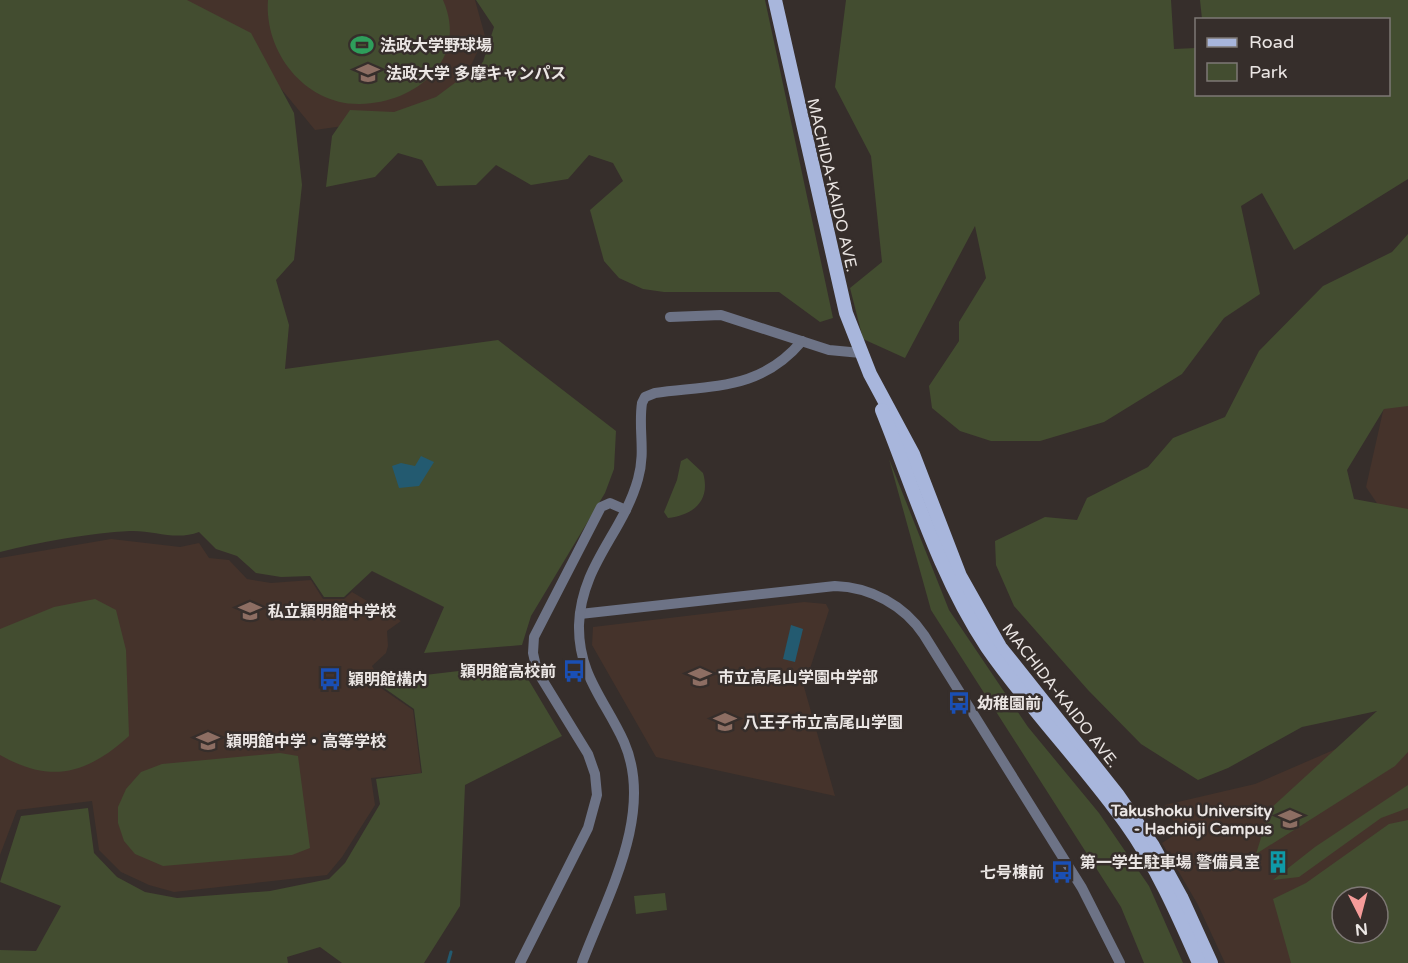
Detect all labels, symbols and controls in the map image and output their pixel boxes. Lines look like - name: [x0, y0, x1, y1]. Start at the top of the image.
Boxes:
- legend: [1195, 18, 1390, 96]
- text: Road: [1249, 31, 1294, 53]
- sports icon: 法政大学野球場: [349, 32, 375, 58]
- place label: 法政大学野球場: [380, 36, 492, 56]
- school or university icon: 法政大学 多摩キャンパス: [355, 60, 381, 86]
- text: Park: [1249, 61, 1288, 83]
- place label: 法政大学 多摩キャンパス: [386, 64, 566, 84]
- street label: MACHIDA-KAIDO AVE.: [802, 96, 862, 274]
- school or university icon: 私立穎明館中学校: [237, 598, 263, 624]
- place label: 私立穎明館中学校: [268, 602, 396, 622]
- street label: MACHIDA-KAIDO AVE.: [998, 619, 1123, 772]
- bus stop icon: 穎明館高校前: [561, 658, 587, 684]
- place label: 穎明館高校前: [460, 662, 556, 682]
- school or university icon: 市立高尾山学園中学部: [687, 664, 713, 690]
- bus stop icon: 穎明館構内: [317, 666, 343, 692]
- place label: 市立高尾山学園中学部: [718, 668, 878, 688]
- place label: 穎明館構内: [348, 670, 428, 690]
- bus stop icon: 幼稚園前: [946, 690, 972, 716]
- place label: 幼稚園前: [977, 694, 1041, 714]
- school or university icon: 八王子市立高尾山学園: [712, 709, 738, 735]
- place label: 八王子市立高尾山学園: [743, 713, 903, 733]
- school or university icon: 穎明館中学・高等学校: [195, 728, 221, 754]
- place label: 穎明館中学・高等学校: [226, 732, 386, 752]
- place label: Takushoku University - Hachiōji Campus: [1110, 801, 1272, 839]
- school or university icon: Takushoku University - Hachiōji Campus: [1277, 806, 1303, 832]
- building icon: 第一学生駐車場 警備員室: [1265, 849, 1291, 875]
- place label: 第一学生駐車場 警備員室: [1080, 853, 1260, 873]
- bus stop icon: 七号棟前: [1049, 859, 1075, 885]
- place label: 七号棟前: [980, 863, 1044, 883]
- north arrow: [1330, 885, 1390, 945]
- text: N: [1354, 918, 1369, 940]

